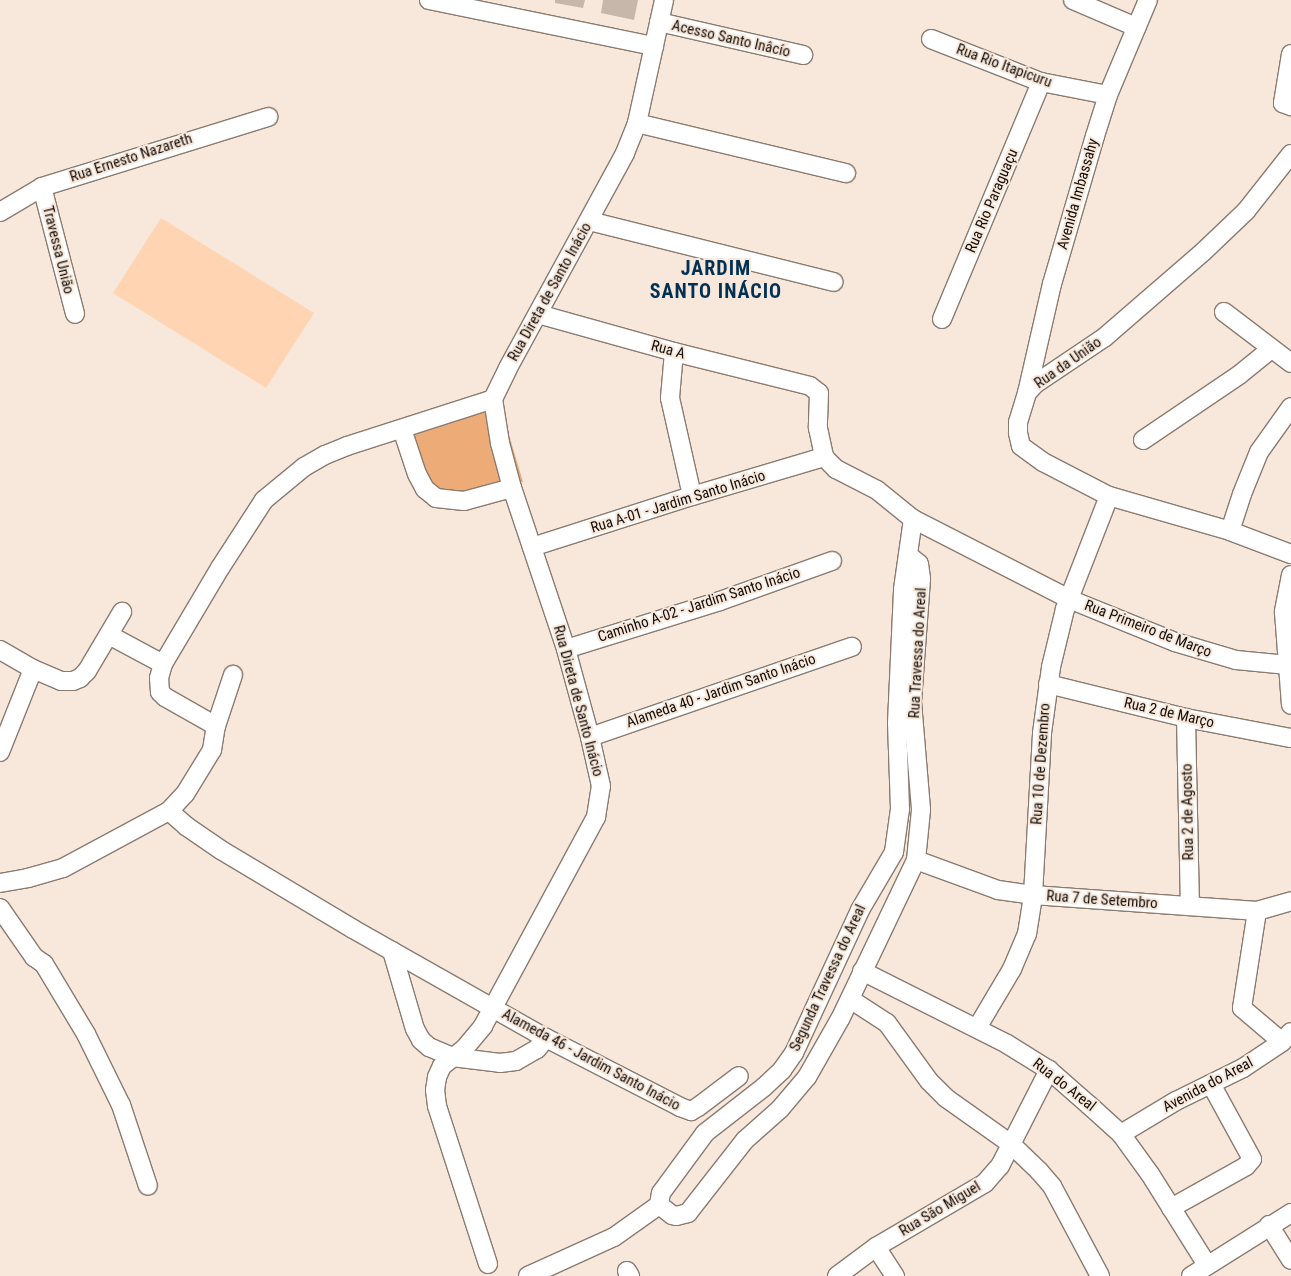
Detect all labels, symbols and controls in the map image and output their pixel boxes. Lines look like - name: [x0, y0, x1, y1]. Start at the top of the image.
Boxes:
- street label: Acesso Santo Inâcío: [670, 17, 792, 61]
- street label: Rua Rio Itapicuru: [954, 40, 1054, 92]
- street label: Rua Ernesto Nazareth: [68, 130, 194, 186]
- street label: Avenida Imbassahy: [1054, 137, 1102, 251]
- street label: Rua Rio Paraguaçu: [962, 146, 1022, 256]
- street label: Travessa União: [38, 204, 78, 296]
- street label: Rua Direta de Santo Inácio: [504, 219, 596, 365]
- district label: JARDIM SANTO INÁCIO: [648, 257, 784, 304]
- street label: Rua da União: [1031, 333, 1105, 393]
- street label: Rua A: [649, 337, 687, 363]
- street label: Rua A-01 - Jardim Santo Inácio: [588, 467, 768, 537]
- street label: Caminho A-02 - Jardim Santo Inácio: [596, 564, 802, 646]
- street label: Rua Travessa do Areal: [906, 587, 930, 719]
- street label: Rua Primeiro de Março: [1082, 596, 1214, 662]
- street label: Rua Direta de Santo Inácio: [549, 623, 607, 779]
- street label: Alameda 40 - Jardim Santo Inácio: [624, 650, 818, 732]
- street label: Rua 2 de Março: [1122, 694, 1216, 732]
- street label: Rua 10 de Dezembro: [1028, 703, 1054, 825]
- street label: Rua 2 de Agosto: [1178, 763, 1198, 861]
- street label: Rua 7 de Setembro: [1046, 887, 1158, 913]
- street label: Segunda Travessa do Areal: [786, 902, 870, 1054]
- street label: Alameda 46 - Jardim Santo Inácio: [499, 1005, 683, 1115]
- street label: Avenida do Areal: [1160, 1054, 1256, 1116]
- street label: Rua do Areal: [1029, 1055, 1099, 1115]
- street label: Rua São Miguel: [896, 1178, 984, 1240]

